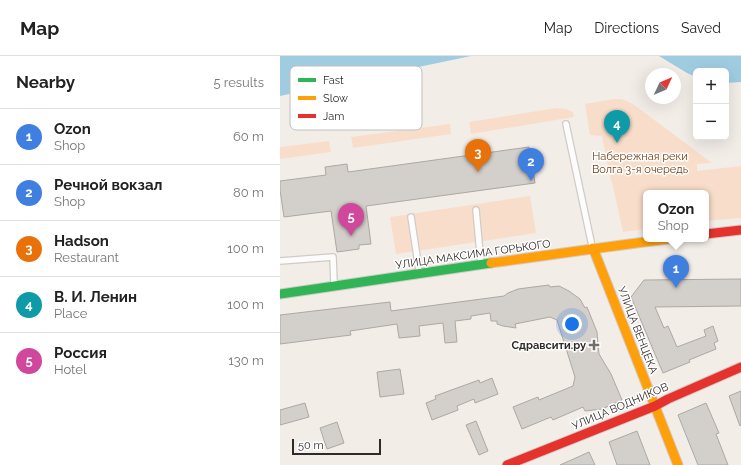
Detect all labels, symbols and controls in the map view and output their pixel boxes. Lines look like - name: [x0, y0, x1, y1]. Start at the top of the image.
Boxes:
- text: Map: [20, 17, 59, 39]
- text: Map: [544, 20, 572, 36]
- text: Directions: [594, 20, 659, 36]
- text: Saved: [681, 20, 721, 36]
- legend: [290, 66, 422, 130]
- north arrow: [645, 68, 681, 104]
- map controls: [693, 68, 729, 140]
- button: +: [693, 68, 729, 104]
- text: Nearby: [16, 72, 75, 92]
- text: Fast: [323, 74, 344, 87]
- text: 5 results: [213, 75, 264, 90]
- text: Slow: [323, 92, 348, 105]
- button: −: [693, 104, 729, 140]
- text: Jam: [323, 110, 344, 123]
- pin: 4: [604, 110, 630, 143]
- text: Ozon: [54, 120, 91, 138]
- text: 1: [26, 129, 32, 144]
- text: 60 m: [233, 129, 264, 144]
- text: Shop: [54, 138, 85, 153]
- pin: 3: [465, 139, 491, 172]
- pin: 2: [518, 148, 544, 181]
- park label: Набережная реки Волга 3-я очередь: [592, 150, 689, 176]
- text: Речной вокзал: [54, 176, 163, 194]
- text: 2: [25, 185, 33, 200]
- text: 80 m: [233, 185, 264, 200]
- popup: [643, 190, 709, 242]
- text: Shop: [54, 194, 85, 209]
- text: Ozon: [658, 200, 694, 218]
- pin: 5: [338, 203, 364, 236]
- text: Shop: [658, 218, 689, 233]
- text: Hadson: [54, 232, 109, 250]
- street label: УЛИЦА МАКСИМА ГОРЬКОГО: [395, 237, 551, 272]
- text: 3: [25, 241, 33, 256]
- text: 100 m: [227, 241, 264, 256]
- text: Restaurant: [54, 250, 119, 265]
- pin: 1: [663, 255, 689, 288]
- street label: УЛИЦА ВЕНЦЕКА: [615, 285, 660, 376]
- text: В. И. Ленин: [54, 288, 137, 306]
- text: 4: [25, 297, 33, 312]
- text: 100 m: [227, 297, 264, 312]
- text: Place: [54, 306, 87, 321]
- your location: [562, 314, 582, 334]
- place label: Сдравсити.ру: [512, 339, 586, 352]
- marker: Сдравсити.ру: [589, 340, 599, 350]
- text: Россия: [54, 344, 107, 362]
- text: 5: [25, 353, 33, 368]
- text: 130 m: [228, 353, 264, 368]
- text: Hotel: [54, 362, 87, 377]
- street label: УЛИЦА ВОДНИКОВ: [570, 380, 670, 433]
- scale bar: [292, 437, 381, 456]
- text: 50 m: [298, 439, 324, 452]

